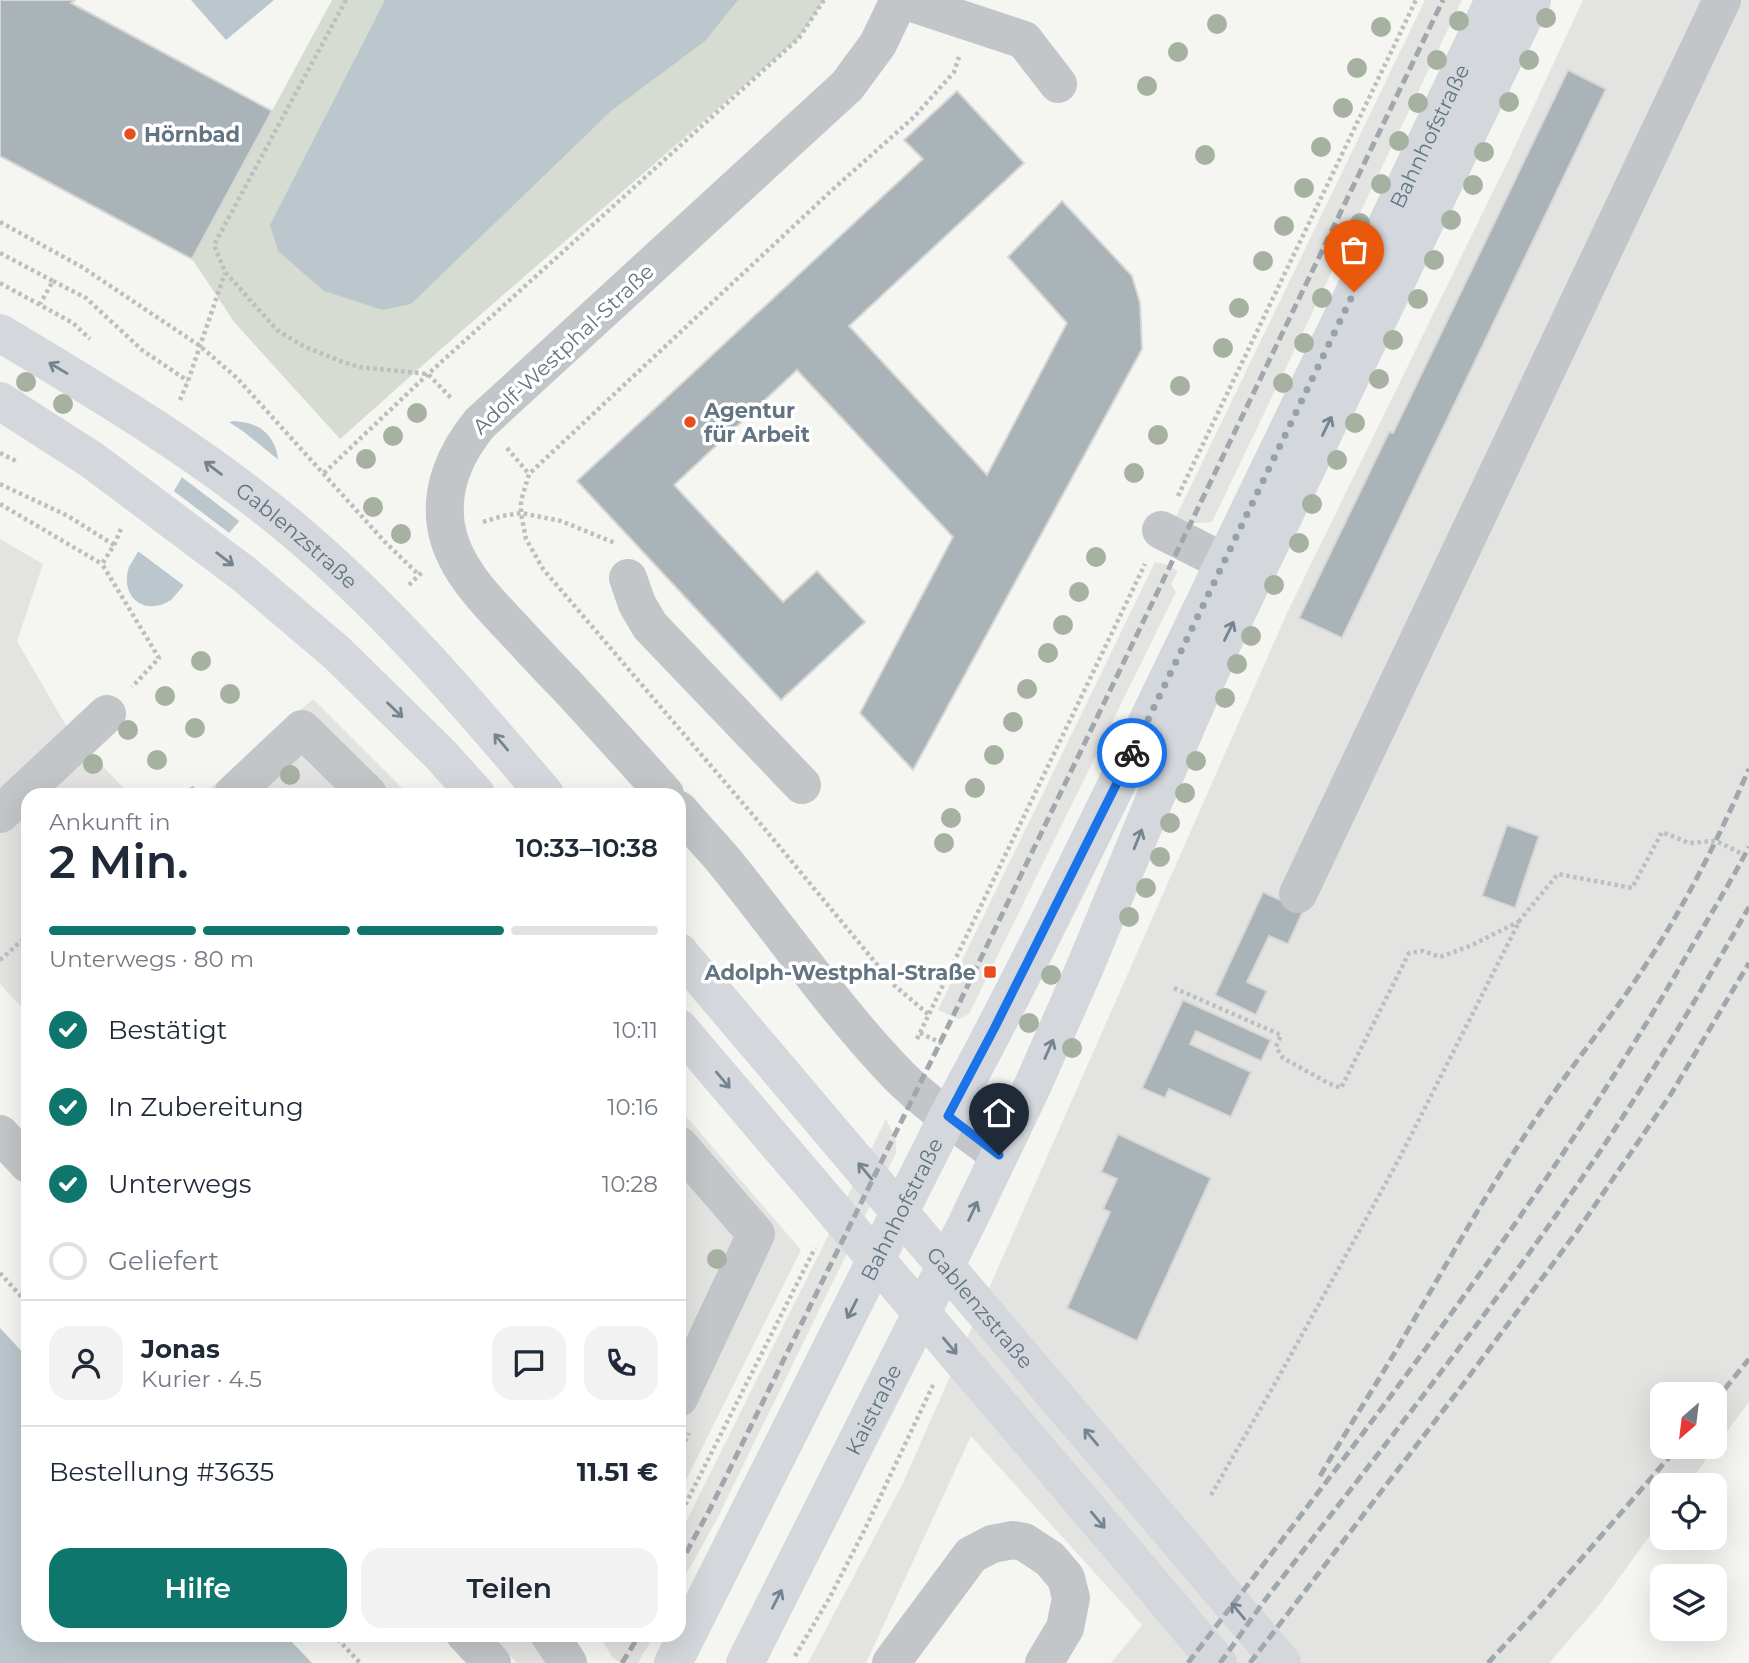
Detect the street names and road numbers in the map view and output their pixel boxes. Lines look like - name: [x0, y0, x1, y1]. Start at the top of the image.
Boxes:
- street label: Bahnhofstraße: [1384, 60, 1474, 212]
- street label: Adolf-Westphal-Straße: [467, 259, 659, 439]
- street label: Gablenzstraße: [231, 477, 363, 594]
- street label: Bahnhofstraße: [855, 1134, 948, 1285]
- street label: Gablenzstraße: [922, 1241, 1039, 1373]
- street label: Kaistraße: [840, 1360, 906, 1459]

